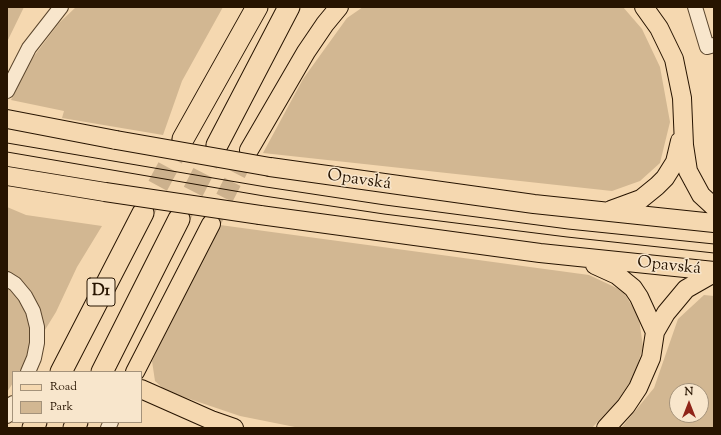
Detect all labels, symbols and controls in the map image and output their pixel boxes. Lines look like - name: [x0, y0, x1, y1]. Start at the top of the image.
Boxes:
- street label: Opavská: [326, 166, 392, 196]
- street label: Opavská: [636, 254, 702, 280]
- road number: D1: [87, 278, 115, 306]
- legend: [12, 371, 142, 423]
- text: Road: [50, 378, 77, 396]
- north arrow: [669, 383, 709, 423]
- text: N: [685, 384, 693, 400]
- text: Park: [50, 398, 73, 416]

